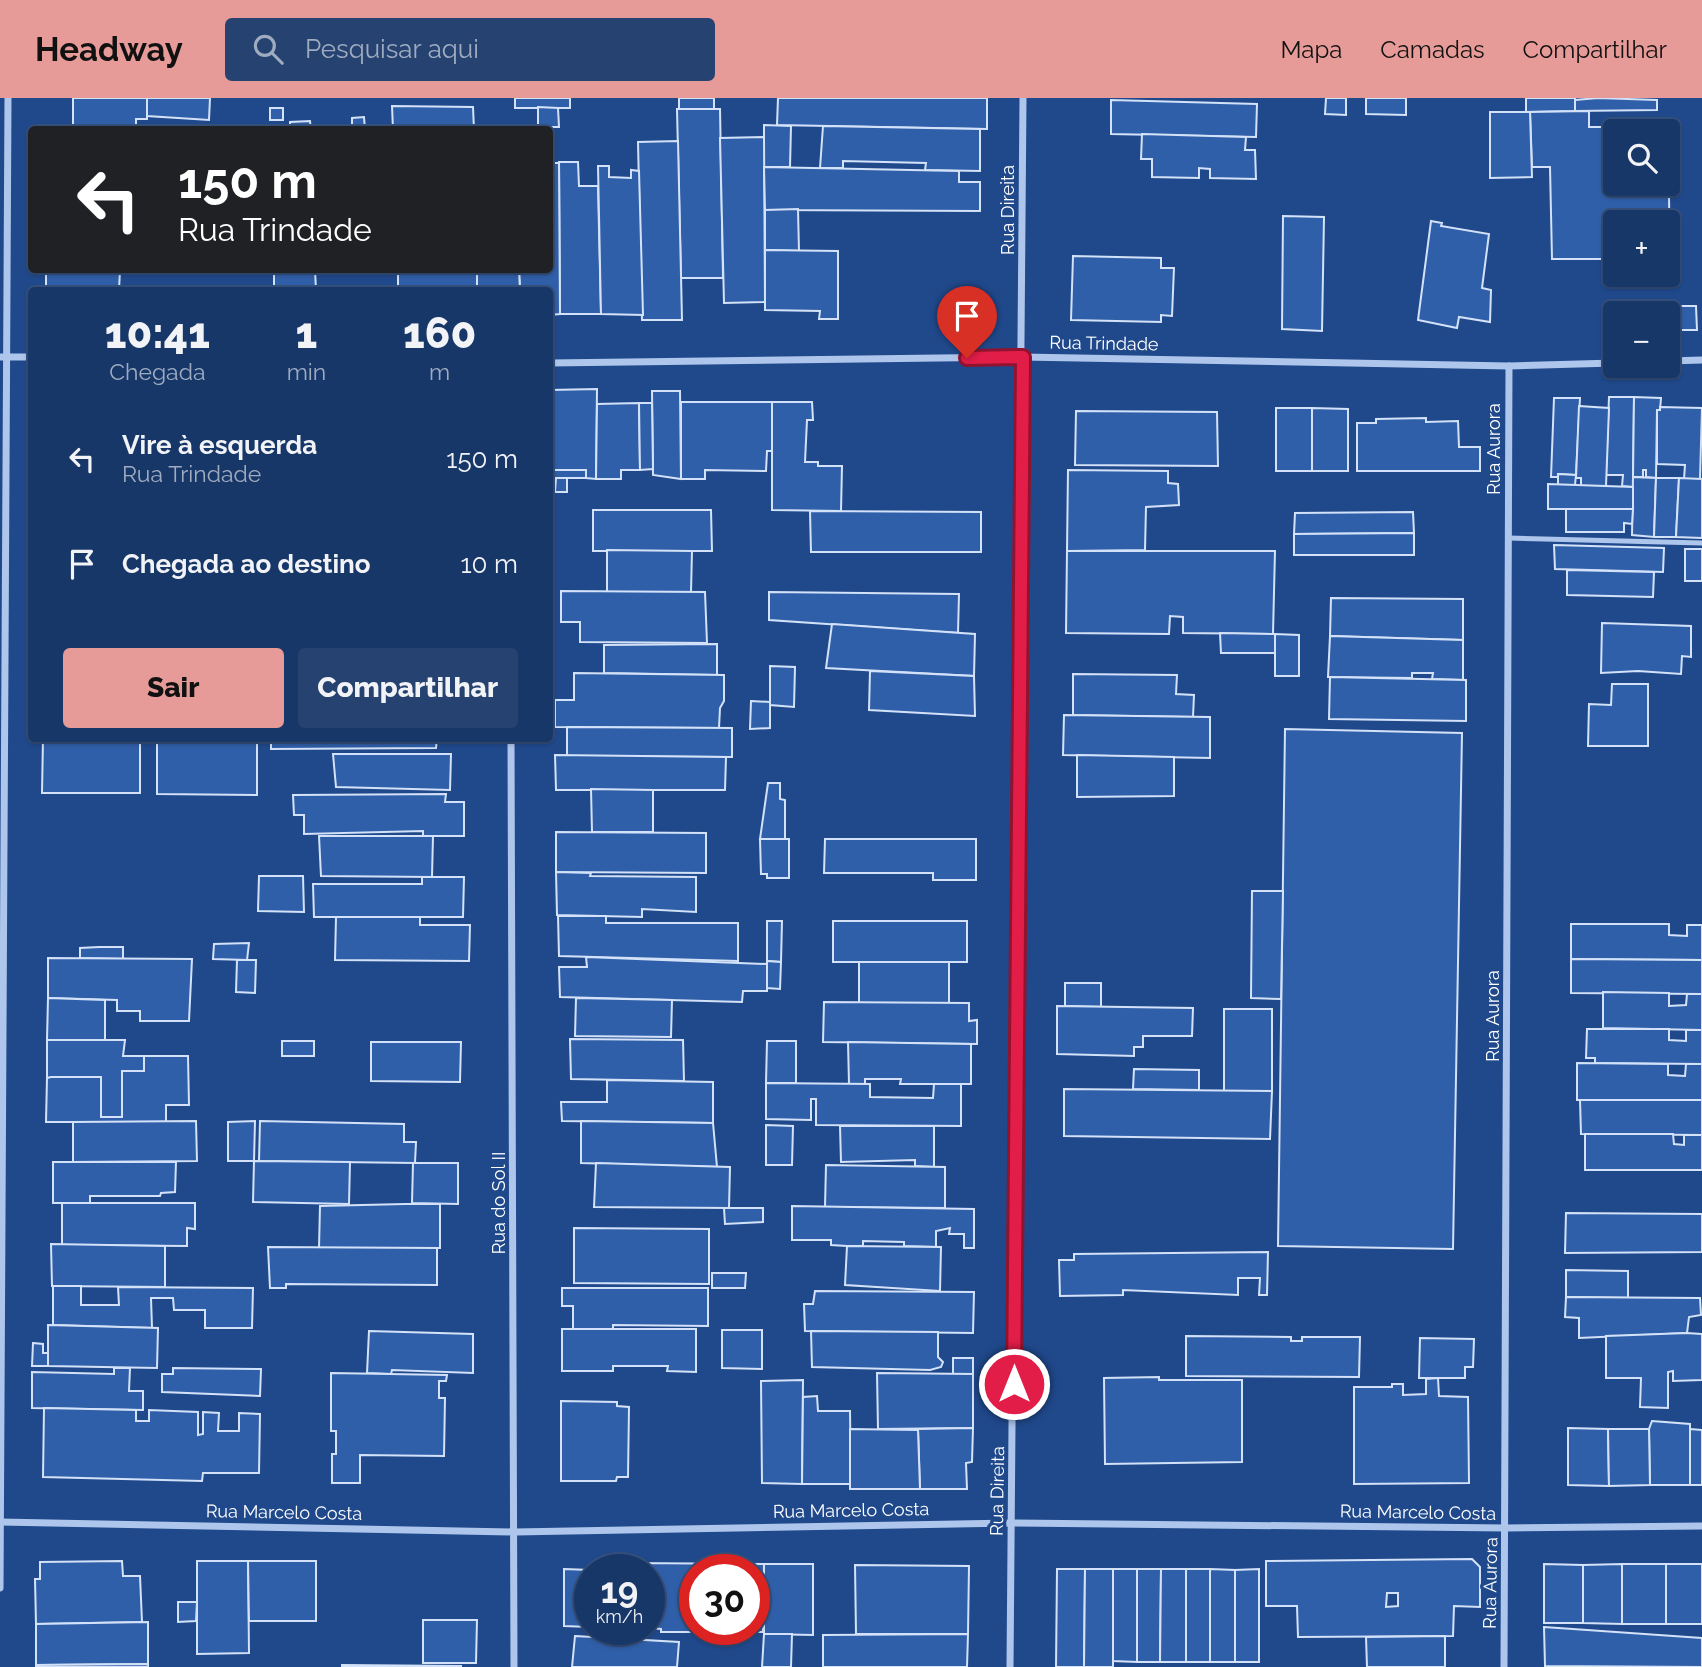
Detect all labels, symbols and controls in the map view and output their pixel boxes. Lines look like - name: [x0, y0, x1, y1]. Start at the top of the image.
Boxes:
- search box: [225, 18, 715, 81]
- text: Headway: [35, 30, 183, 69]
- icon: search: [249, 30, 287, 68]
- text: Pesquisar aqui: [305, 34, 479, 64]
- text: Mapa: [1280, 35, 1342, 64]
- text: Camadas: [1380, 35, 1485, 64]
- text: Compartilhar: [1523, 35, 1667, 64]
- map controls: [1603, 119, 1680, 378]
- button: search: [1603, 119, 1680, 196]
- text: 150 m: [178, 152, 317, 209]
- icon: left: [63, 154, 154, 245]
- street label: Rua Direita: [997, 165, 1018, 255]
- button: +: [1603, 210, 1680, 287]
- text: Rua Trindade: [178, 211, 372, 248]
- pin: [937, 286, 997, 358]
- icon: arrive: [948, 297, 986, 335]
- button: −: [1603, 301, 1680, 378]
- text: 10:41: [105, 309, 210, 358]
- text: 1: [296, 309, 317, 358]
- text: 160: [403, 309, 476, 358]
- street label: Rua Trindade: [1049, 332, 1159, 354]
- text: Chegada: [109, 358, 206, 385]
- text: min: [287, 358, 326, 385]
- text: m: [429, 358, 450, 385]
- street label: Rua Aurora: [1483, 403, 1504, 495]
- text: Vire à esquerda: [122, 430, 317, 460]
- icon: left: [63, 440, 101, 478]
- text: 150 m: [446, 444, 518, 474]
- text: Rua Trindade: [122, 460, 261, 487]
- icon: arrive: [63, 545, 101, 583]
- text: Chegada ao destino: [122, 549, 371, 579]
- text: 10 m: [460, 549, 518, 579]
- button: Sair: [63, 648, 284, 728]
- button: Compartilhar: [298, 648, 518, 728]
- street label: Rua Aurora: [1482, 970, 1503, 1062]
- street label: Rua do Sol II: [488, 1152, 509, 1254]
- position arrow: [977, 1347, 1051, 1421]
- street label: Rua Direita: [986, 1446, 1008, 1536]
- street label: Rua Marcelo Costa: [773, 1498, 929, 1522]
- street label: Rua Marcelo Costa: [206, 1500, 362, 1524]
- street label: Rua Marcelo Costa: [1340, 1500, 1496, 1524]
- street label: Rua Aurora: [1479, 1537, 1501, 1629]
- speed limit sign: 30: [679, 1554, 770, 1645]
- text: 19: [601, 1570, 638, 1611]
- text: km/h: [596, 1606, 643, 1627]

